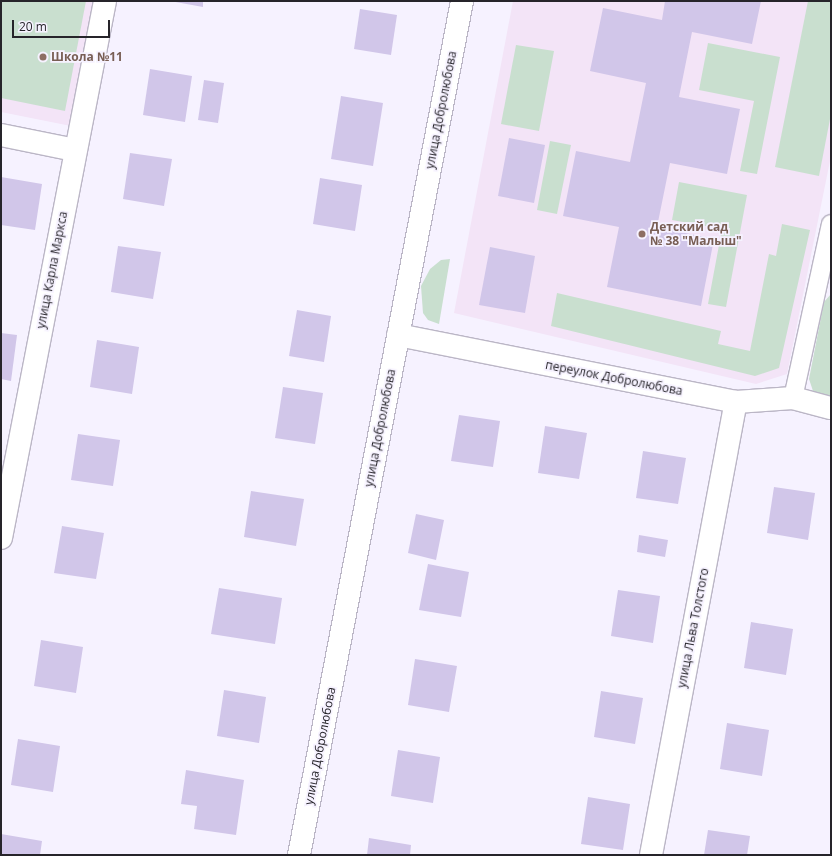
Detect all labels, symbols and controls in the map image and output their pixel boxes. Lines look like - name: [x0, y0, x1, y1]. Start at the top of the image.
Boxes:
- scale bar: [14, 12, 112, 38]
- text: 20 m: [19, 18, 47, 35]
- place label: Школа №11: [51, 50, 123, 64]
- street label: улица Добролюбова: [423, 50, 459, 170]
- marker: Школа №11: [38, 52, 48, 62]
- street label: улица Карла Маркса: [34, 210, 70, 330]
- place label: Детский сад № 38 "Малыш": [650, 220, 742, 248]
- marker: Детский сад № 38 "Малыш": [637, 229, 647, 239]
- street label: переулок Добролюбова: [544, 358, 684, 398]
- street label: улица Добролюбова: [362, 368, 398, 488]
- street label: улица Льва Толстого: [674, 567, 712, 689]
- street label: улица Добролюбова: [302, 686, 338, 806]

